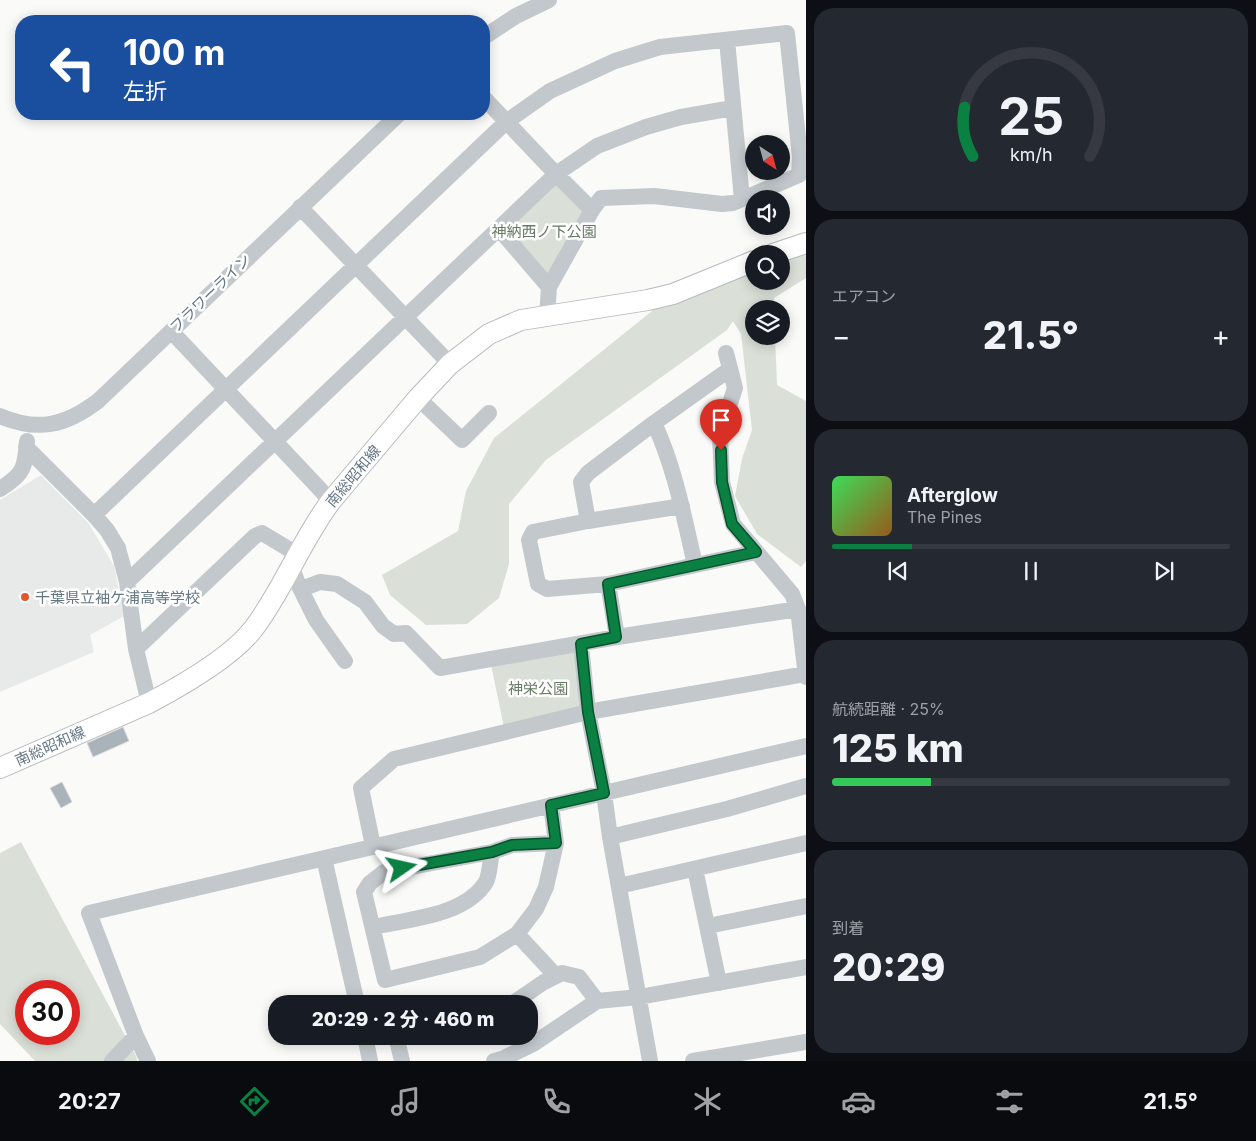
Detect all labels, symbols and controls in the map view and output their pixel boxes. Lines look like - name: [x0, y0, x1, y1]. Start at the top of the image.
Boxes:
- text: 100 m: [123, 31, 226, 73]
- icon: left: [40, 35, 105, 100]
- text: 左折: [123, 78, 167, 104]
- text: 25: [998, 85, 1064, 148]
- north arrow: [745, 135, 790, 180]
- map controls: [745, 135, 790, 345]
- text: km/h: [1010, 144, 1052, 165]
- button: sound: [745, 190, 790, 235]
- park label: 神納西ノ下公園: [491, 222, 597, 241]
- button: search: [745, 245, 790, 290]
- street label: フラワーライン: [166, 250, 254, 336]
- text: エアコン: [832, 286, 896, 306]
- button: layers: [745, 300, 790, 345]
- text: 21.5°: [983, 312, 1079, 358]
- text: −: [832, 319, 851, 353]
- text: +: [1211, 319, 1230, 353]
- pin: [700, 399, 742, 450]
- icon: arrive: [707, 406, 735, 434]
- street label: 南総昭和線: [322, 441, 384, 511]
- text: Afterglow: [907, 484, 998, 507]
- text: The Pines: [907, 507, 982, 527]
- icon: previous: [884, 557, 912, 585]
- icon: pause: [1017, 557, 1045, 585]
- icon: next: [1150, 557, 1178, 585]
- place label: 千葉県立袖ケ浦高等学校: [35, 588, 200, 607]
- marker: 千葉県立袖ケ浦高等学校: [19, 591, 31, 603]
- park label: 神栄公園: [508, 679, 568, 698]
- text: 航続距離 · 25%: [832, 699, 945, 719]
- street label: 南総昭和線: [12, 722, 88, 770]
- text: 125 km: [832, 725, 964, 771]
- position arrow: [375, 841, 427, 893]
- text: 到着: [832, 918, 864, 938]
- text: 20:29: [832, 944, 945, 990]
- speed limit sign: 30: [15, 980, 80, 1045]
- text: 20:29 · 2 分 · 460 m: [312, 1008, 494, 1031]
- icon: directions: [237, 1084, 272, 1119]
- icon: music: [388, 1084, 423, 1119]
- icon: phone: [539, 1084, 574, 1119]
- icon: climate: [690, 1084, 725, 1119]
- icon: car: [841, 1084, 876, 1119]
- icon: filters: [992, 1084, 1027, 1119]
- text: 20:27: [58, 1088, 121, 1114]
- text: 21.5°: [1143, 1088, 1198, 1114]

